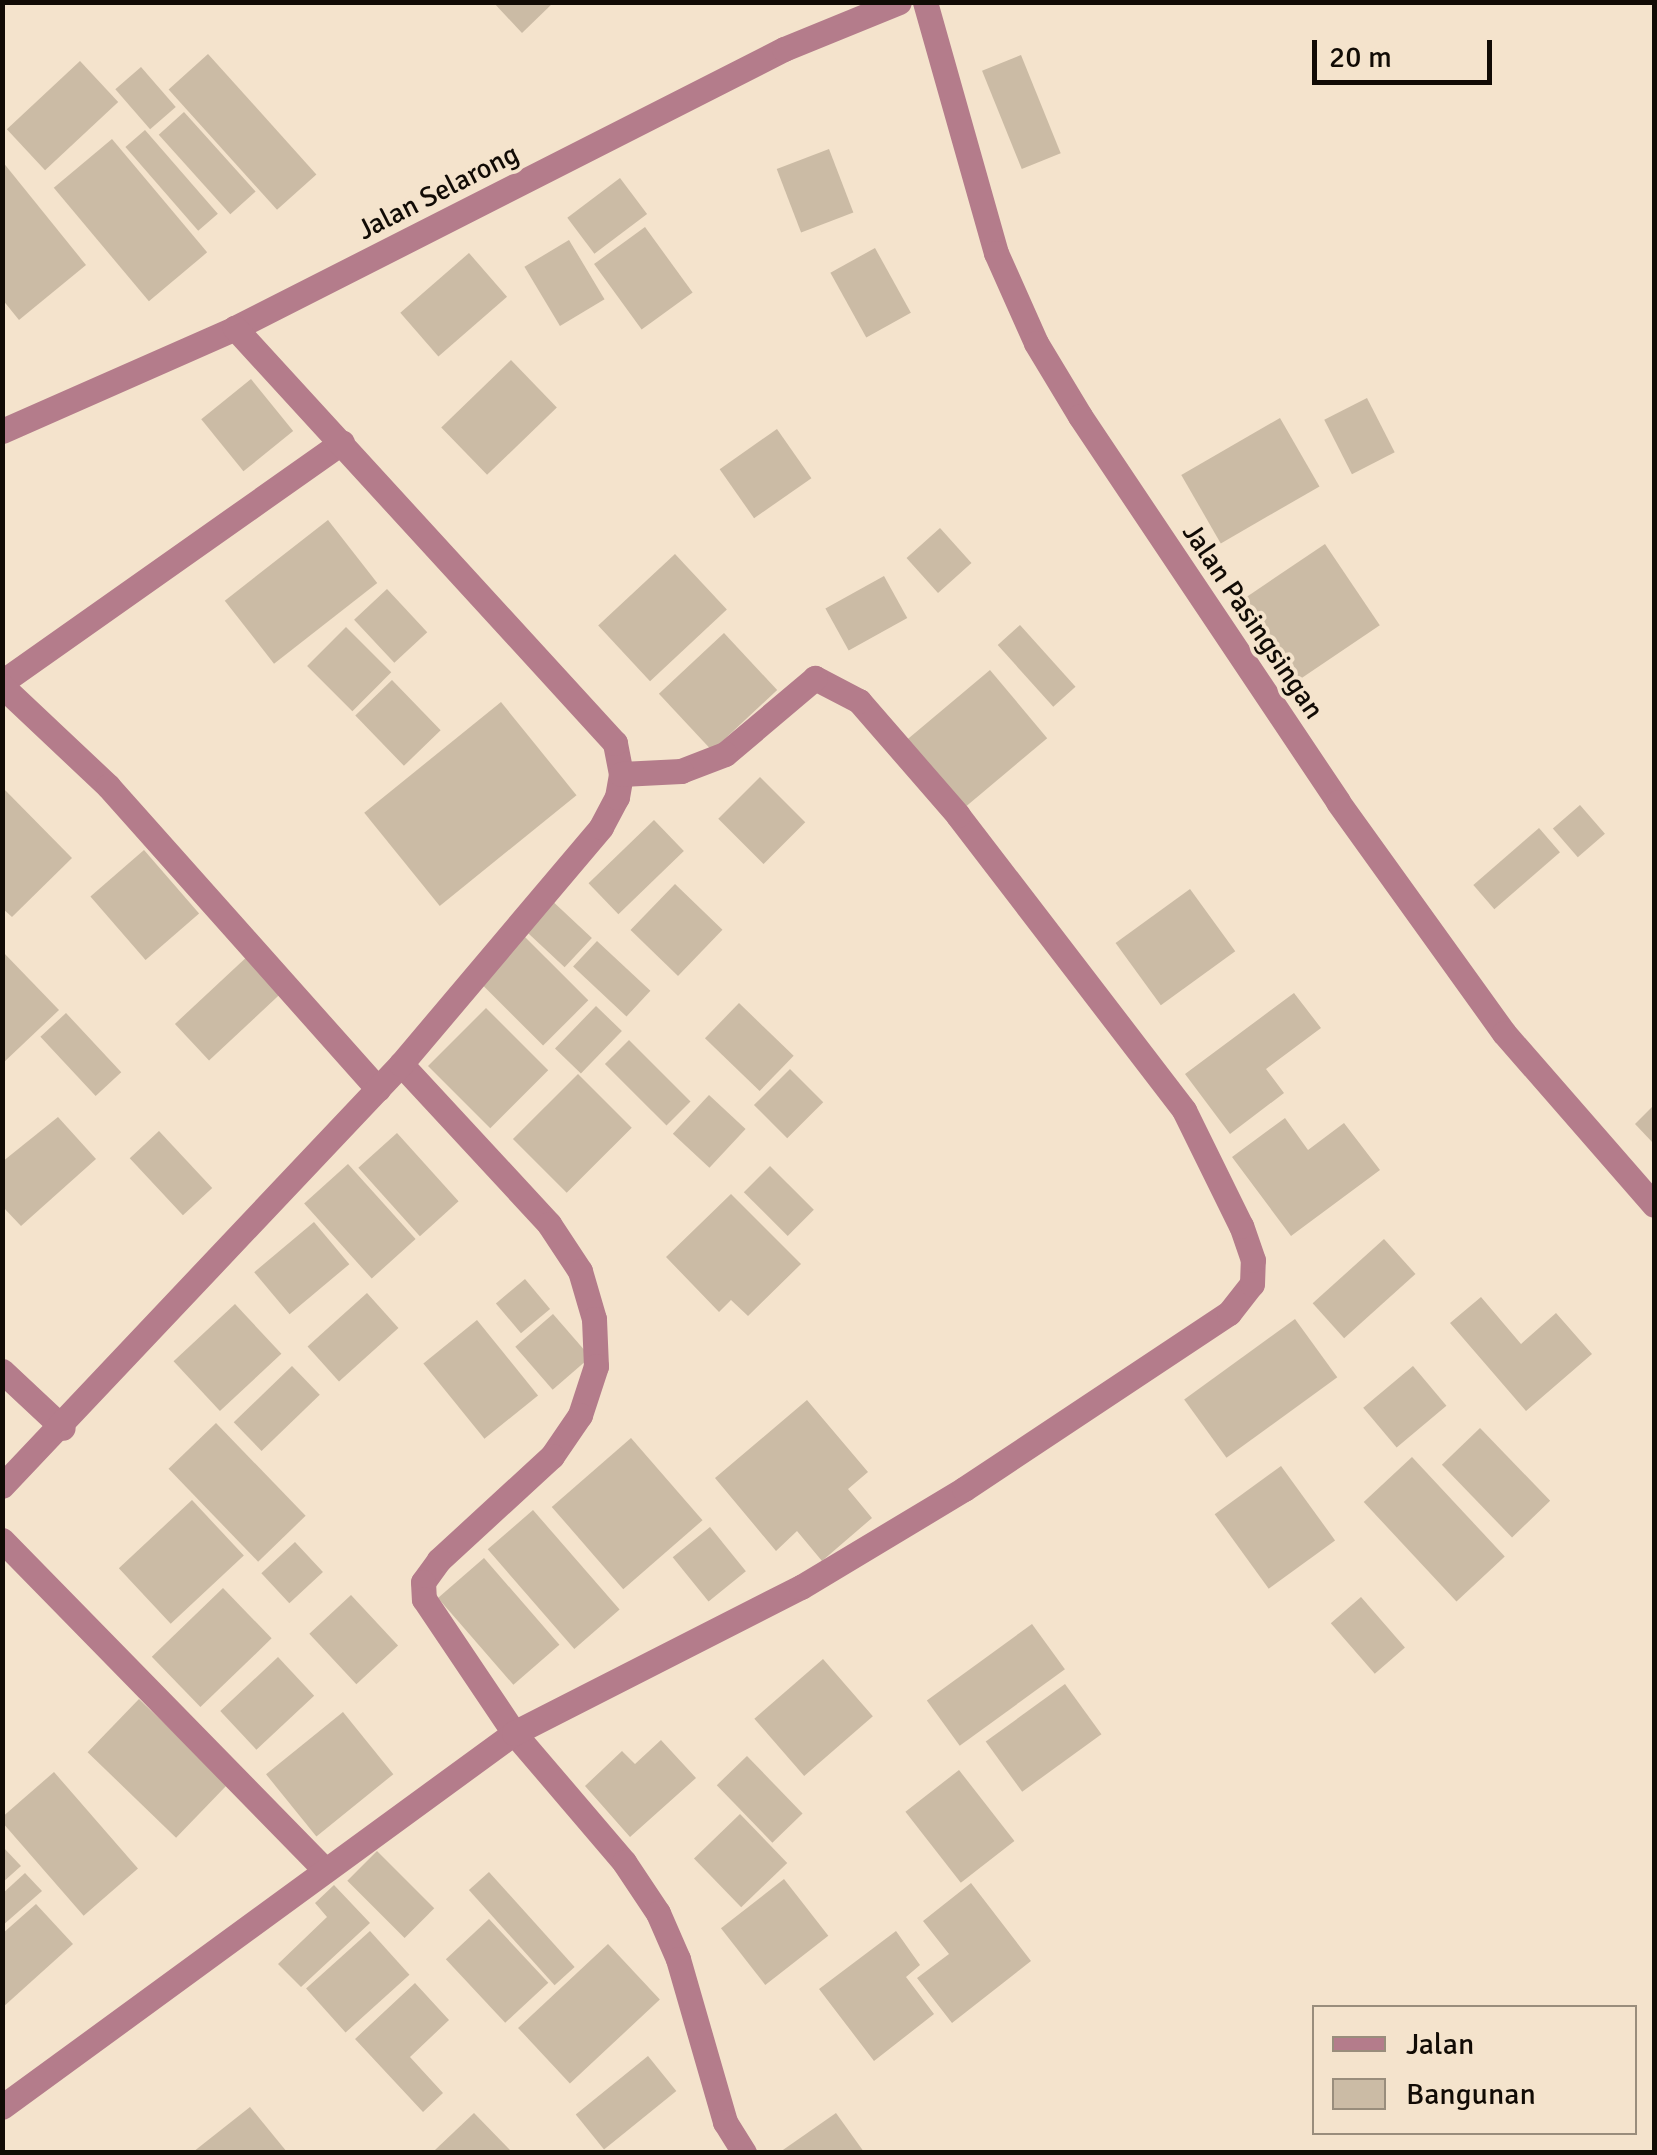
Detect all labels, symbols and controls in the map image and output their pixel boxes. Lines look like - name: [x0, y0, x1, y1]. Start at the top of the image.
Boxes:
- scale bar: [1317, 20, 1497, 82]
- text: 20 m: [1329, 39, 1392, 76]
- street label: Jalan Selarong: [352, 137, 524, 247]
- street label: Jalan Pasingsingan: [1175, 517, 1331, 725]
- legend: [1312, 2005, 1637, 2135]
- text: Jalan: [1406, 2026, 1474, 2063]
- text: Bangunan: [1406, 2076, 1536, 2113]

